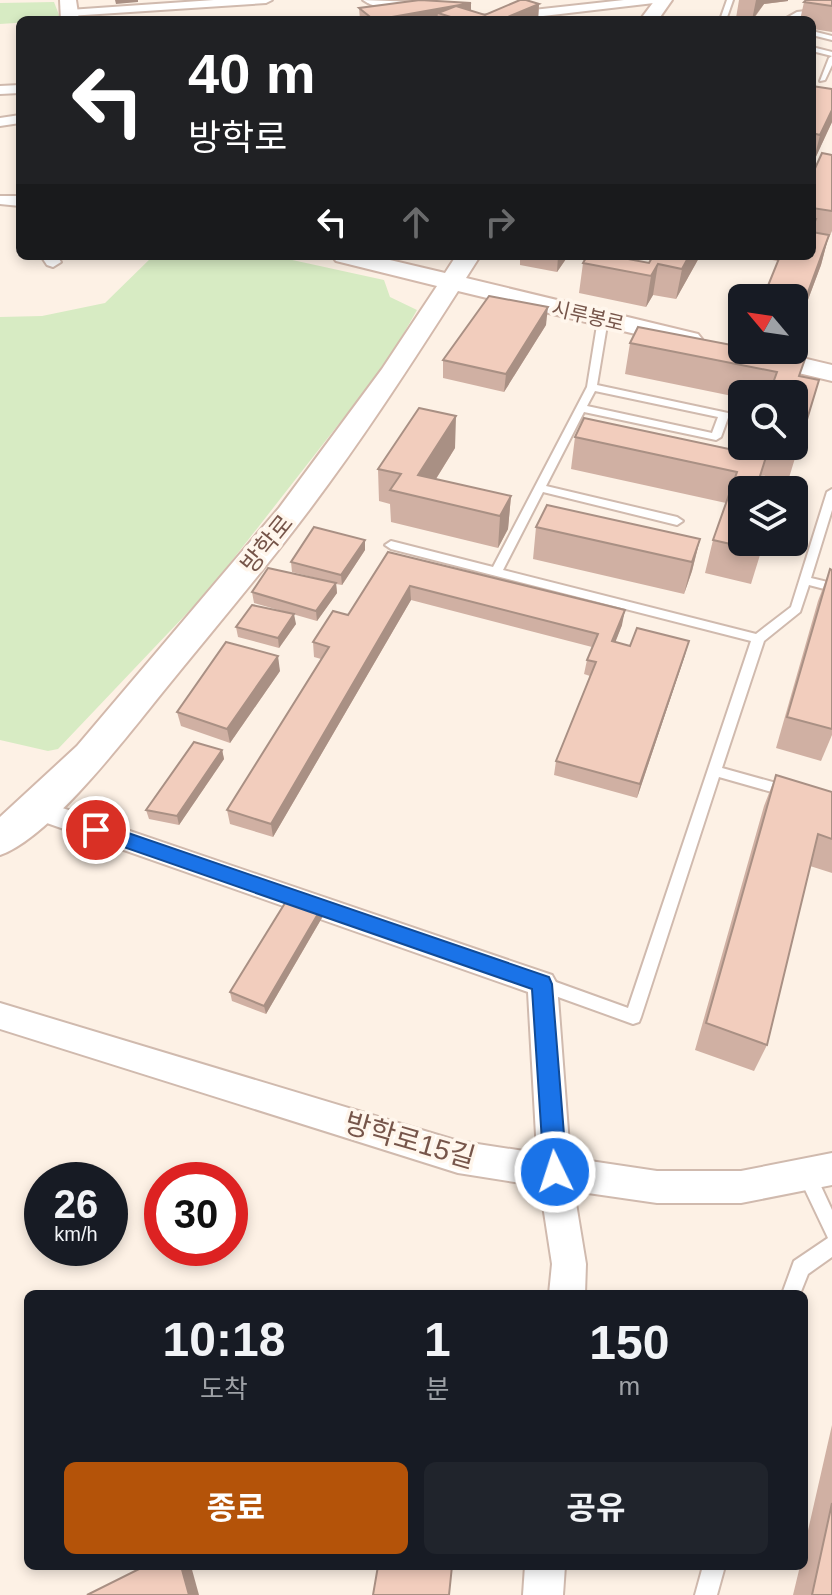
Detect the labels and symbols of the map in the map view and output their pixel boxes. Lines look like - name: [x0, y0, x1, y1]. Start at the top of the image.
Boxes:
- north arrow: [728, 284, 808, 364]
- street label: 시루봉로: [550, 297, 626, 335]
- street label: 방학로: [235, 509, 298, 578]
- pin: [62, 796, 130, 864]
- street label: 방학로15길: [341, 1107, 479, 1174]
- position arrow: [513, 1130, 597, 1214]
- speed limit sign: 30: [144, 1162, 248, 1266]

